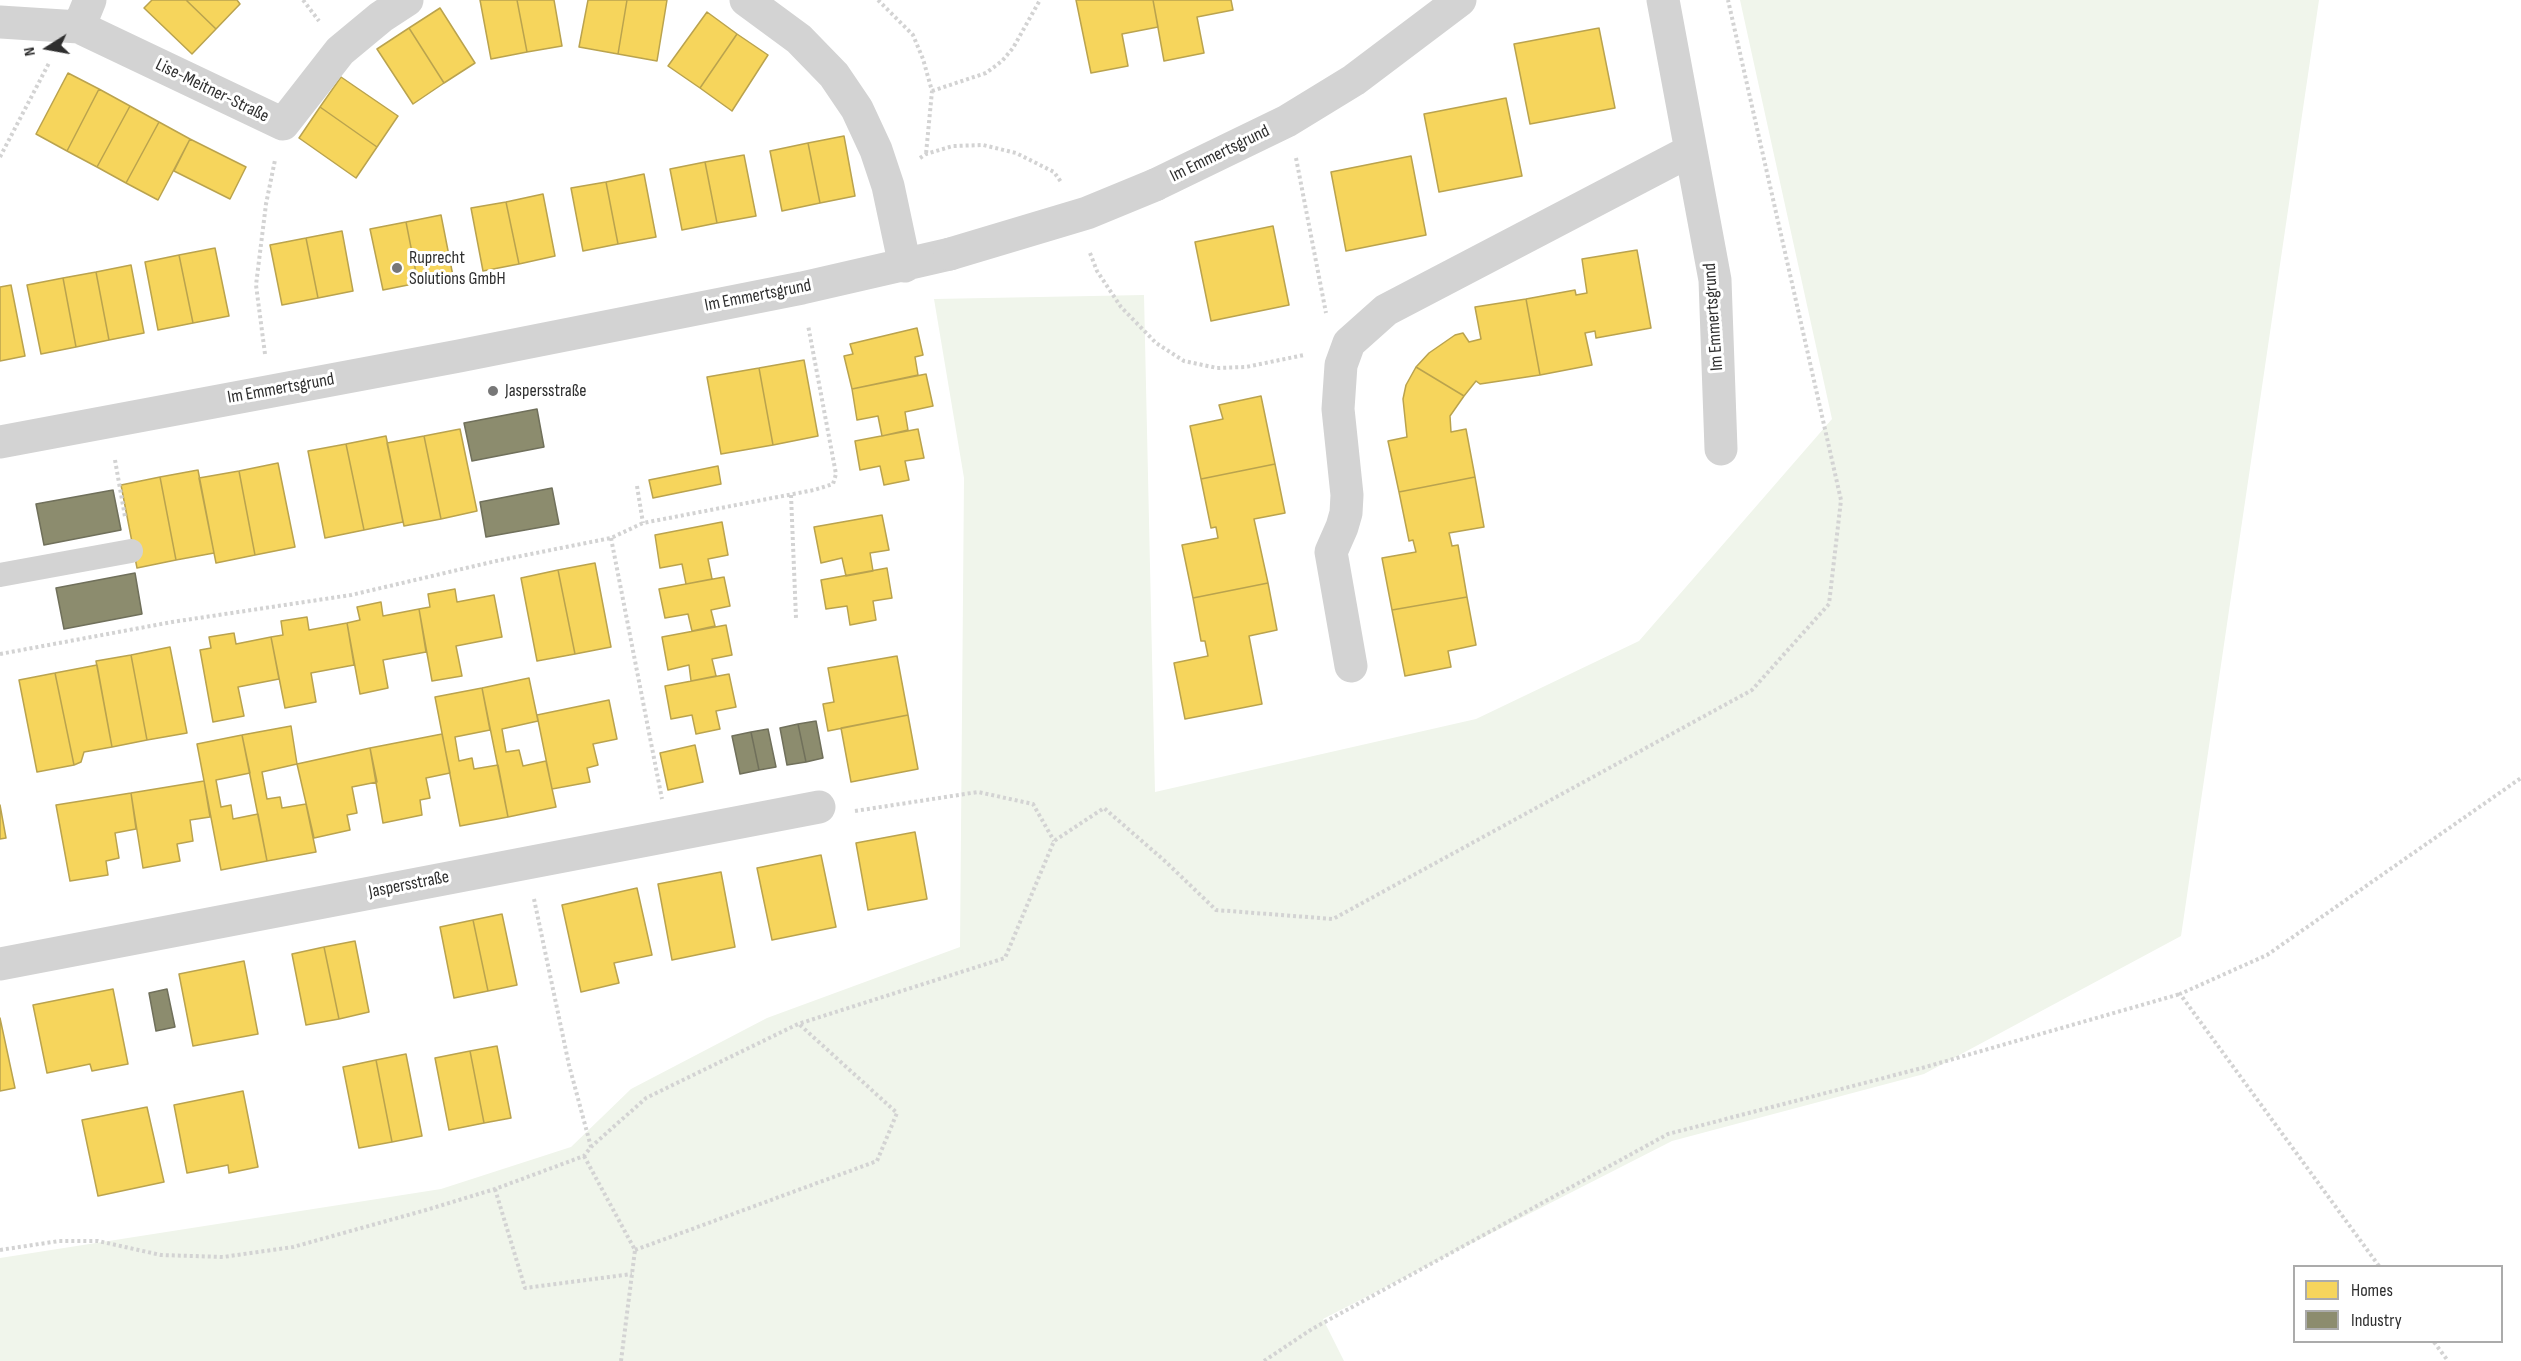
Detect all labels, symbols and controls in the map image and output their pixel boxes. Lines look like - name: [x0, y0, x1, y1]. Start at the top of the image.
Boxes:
- north arrow: [18, 18, 78, 78]
- text: N: [20, 46, 40, 58]
- street label: Lise-Meitner-Straße: [152, 54, 272, 128]
- street label: Im Emmertsgrund: [1167, 121, 1273, 187]
- place label: Ruprecht Solutions GmbH: [409, 247, 506, 290]
- marker: Ruprecht Solutions GmbH: [390, 261, 404, 275]
- street label: Im Emmertsgrund: [1699, 262, 1729, 372]
- street label: Im Emmertsgrund: [703, 275, 813, 317]
- street label: Im Emmertsgrund: [226, 369, 336, 409]
- place label: Jaspersstraße: [505, 380, 586, 402]
- marker: Jaspersstraße: [486, 384, 500, 398]
- street label: Jaspersstraße: [367, 867, 451, 903]
- legend: [2293, 1265, 2503, 1343]
- text: Homes: [2351, 1280, 2393, 1301]
- text: Industry: [2351, 1310, 2402, 1331]

